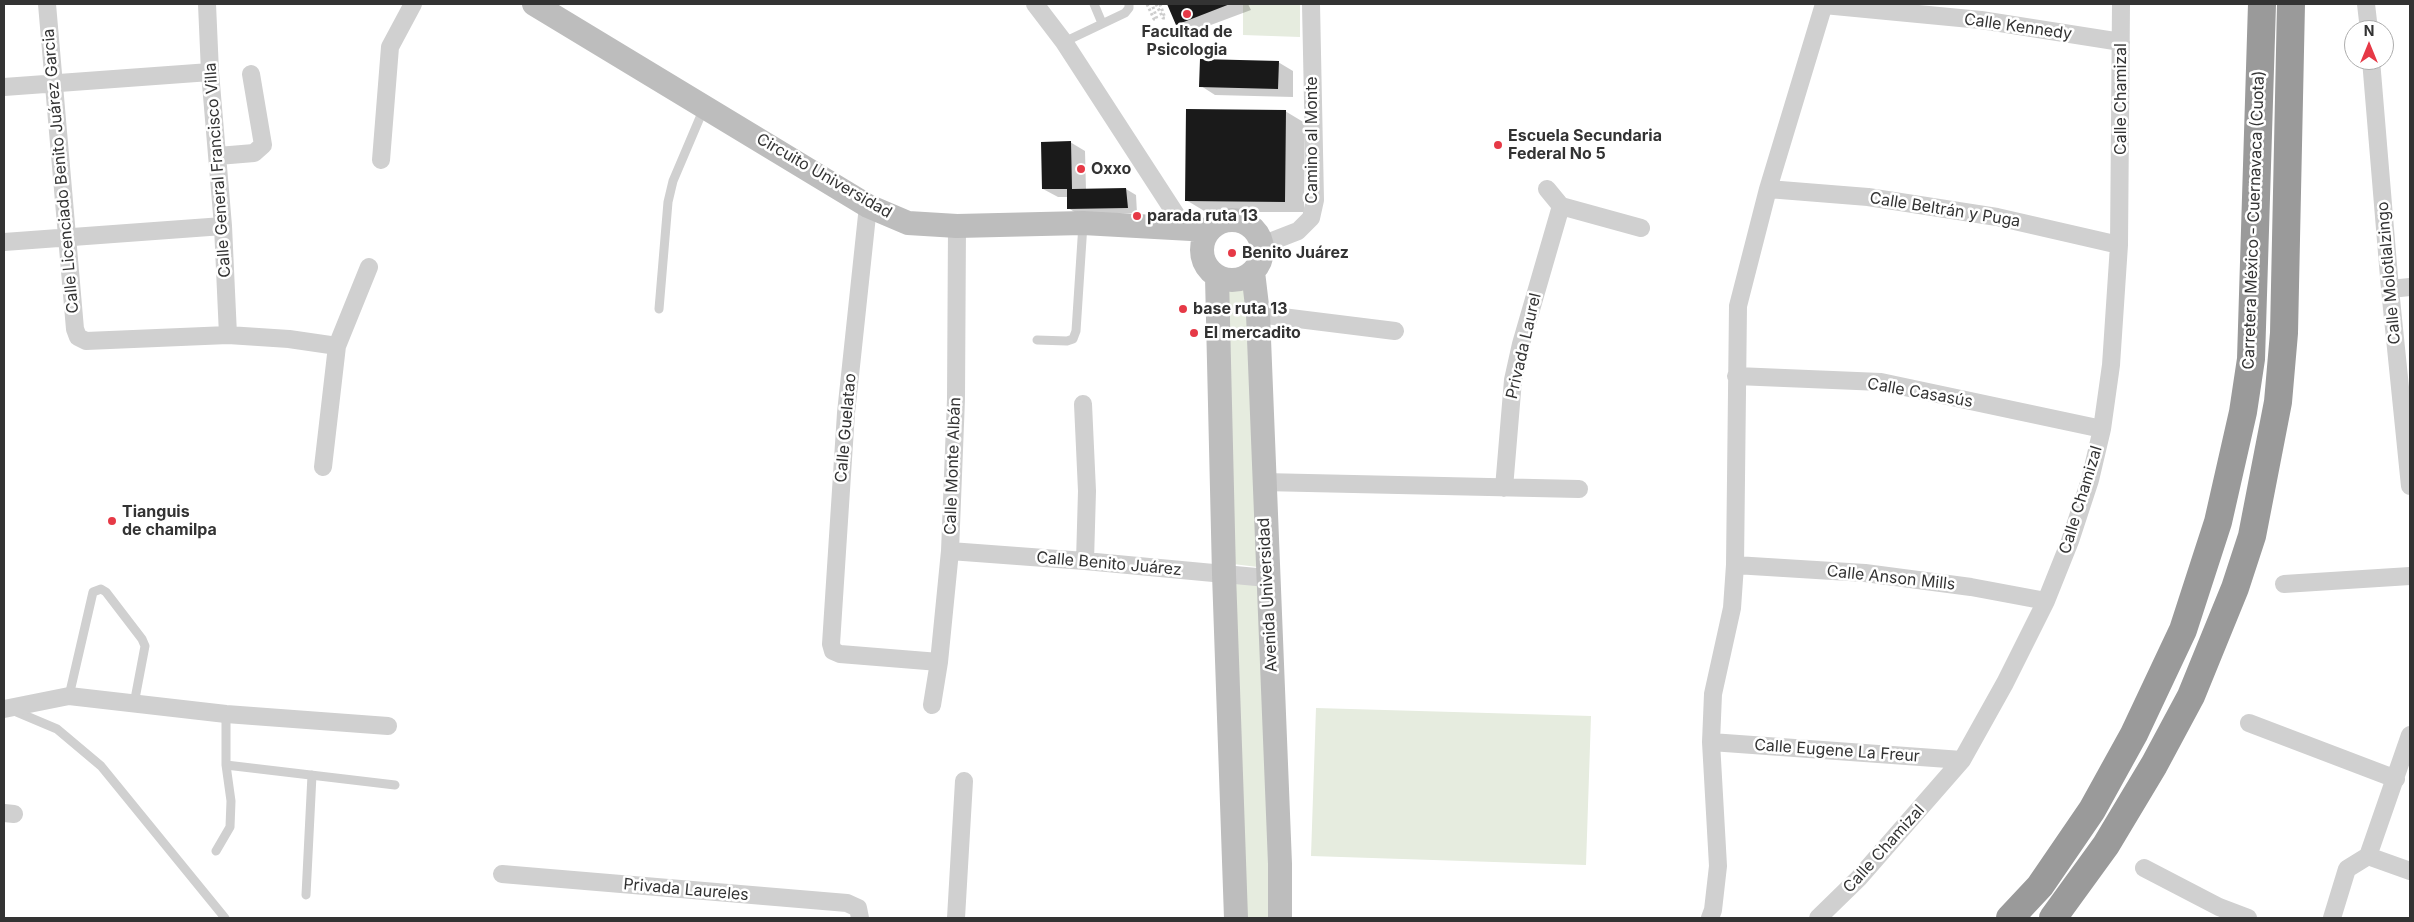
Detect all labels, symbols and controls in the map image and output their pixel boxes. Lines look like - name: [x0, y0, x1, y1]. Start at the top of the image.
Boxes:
- marker: Facultad de Psicologia: [1181, 8, 1193, 20]
- street label: Calle Kennedy: [1963, 10, 2073, 44]
- north arrow: [2344, 20, 2394, 70]
- place label: Facultad de Psicologia: [1141, 22, 1233, 60]
- text: N: [2364, 22, 2374, 39]
- street label: Calle Licenciado Benito Juárez Garcia: [39, 28, 83, 314]
- street label: Calle Chamizal: [2111, 43, 2131, 155]
- street label: Calle General Francisco Villa: [201, 62, 235, 278]
- street label: Carretera México - Cuernavaca (Cuota): [2239, 70, 2269, 370]
- street label: Camino al Monte: [1302, 76, 1322, 204]
- place label: Escuela Secundaria Federal No 5: [1508, 126, 1662, 164]
- street label: Circuito Universidad: [753, 129, 895, 223]
- marker: Escuela Secundaria Federal No 5: [1492, 139, 1504, 151]
- place label: Oxxo: [1091, 159, 1131, 179]
- marker: Oxxo: [1075, 163, 1087, 175]
- street label: Calle Beltrán y Puga: [1868, 189, 2022, 231]
- street label: Calle Molotlalzingo: [2373, 201, 2405, 345]
- place label: parada ruta 13: [1147, 206, 1258, 226]
- marker: parada ruta 13: [1131, 210, 1143, 222]
- place label: Benito Juárez: [1242, 243, 1349, 263]
- marker: Benito Juárez: [1226, 247, 1238, 259]
- street label: Privada Laurel: [1502, 291, 1546, 401]
- place label: base ruta 13: [1193, 299, 1288, 319]
- marker: base ruta 13: [1177, 303, 1189, 315]
- place label: El mercadito: [1204, 323, 1301, 343]
- marker: El mercadito: [1188, 327, 1200, 339]
- street label: Calle Guelatao: [832, 373, 860, 483]
- street label: Calle Casasús: [1866, 374, 1974, 412]
- street label: Calle Monte Albán: [941, 397, 965, 535]
- street label: Calle Chamizal: [2055, 444, 2107, 556]
- place label: Tianguis de chamilpa: [122, 502, 217, 540]
- marker: Tianguis de chamilpa: [106, 515, 118, 527]
- street label: Avenida Universidad: [1254, 517, 1282, 673]
- street label: Calle Benito Juárez: [1036, 548, 1182, 580]
- street label: Calle Anson Mills: [1826, 562, 1956, 594]
- street label: Calle Eugene La Freur: [1754, 736, 1920, 766]
- street label: Calle Chamizal: [1839, 801, 1929, 897]
- street label: Privada Laureles: [623, 875, 749, 905]

